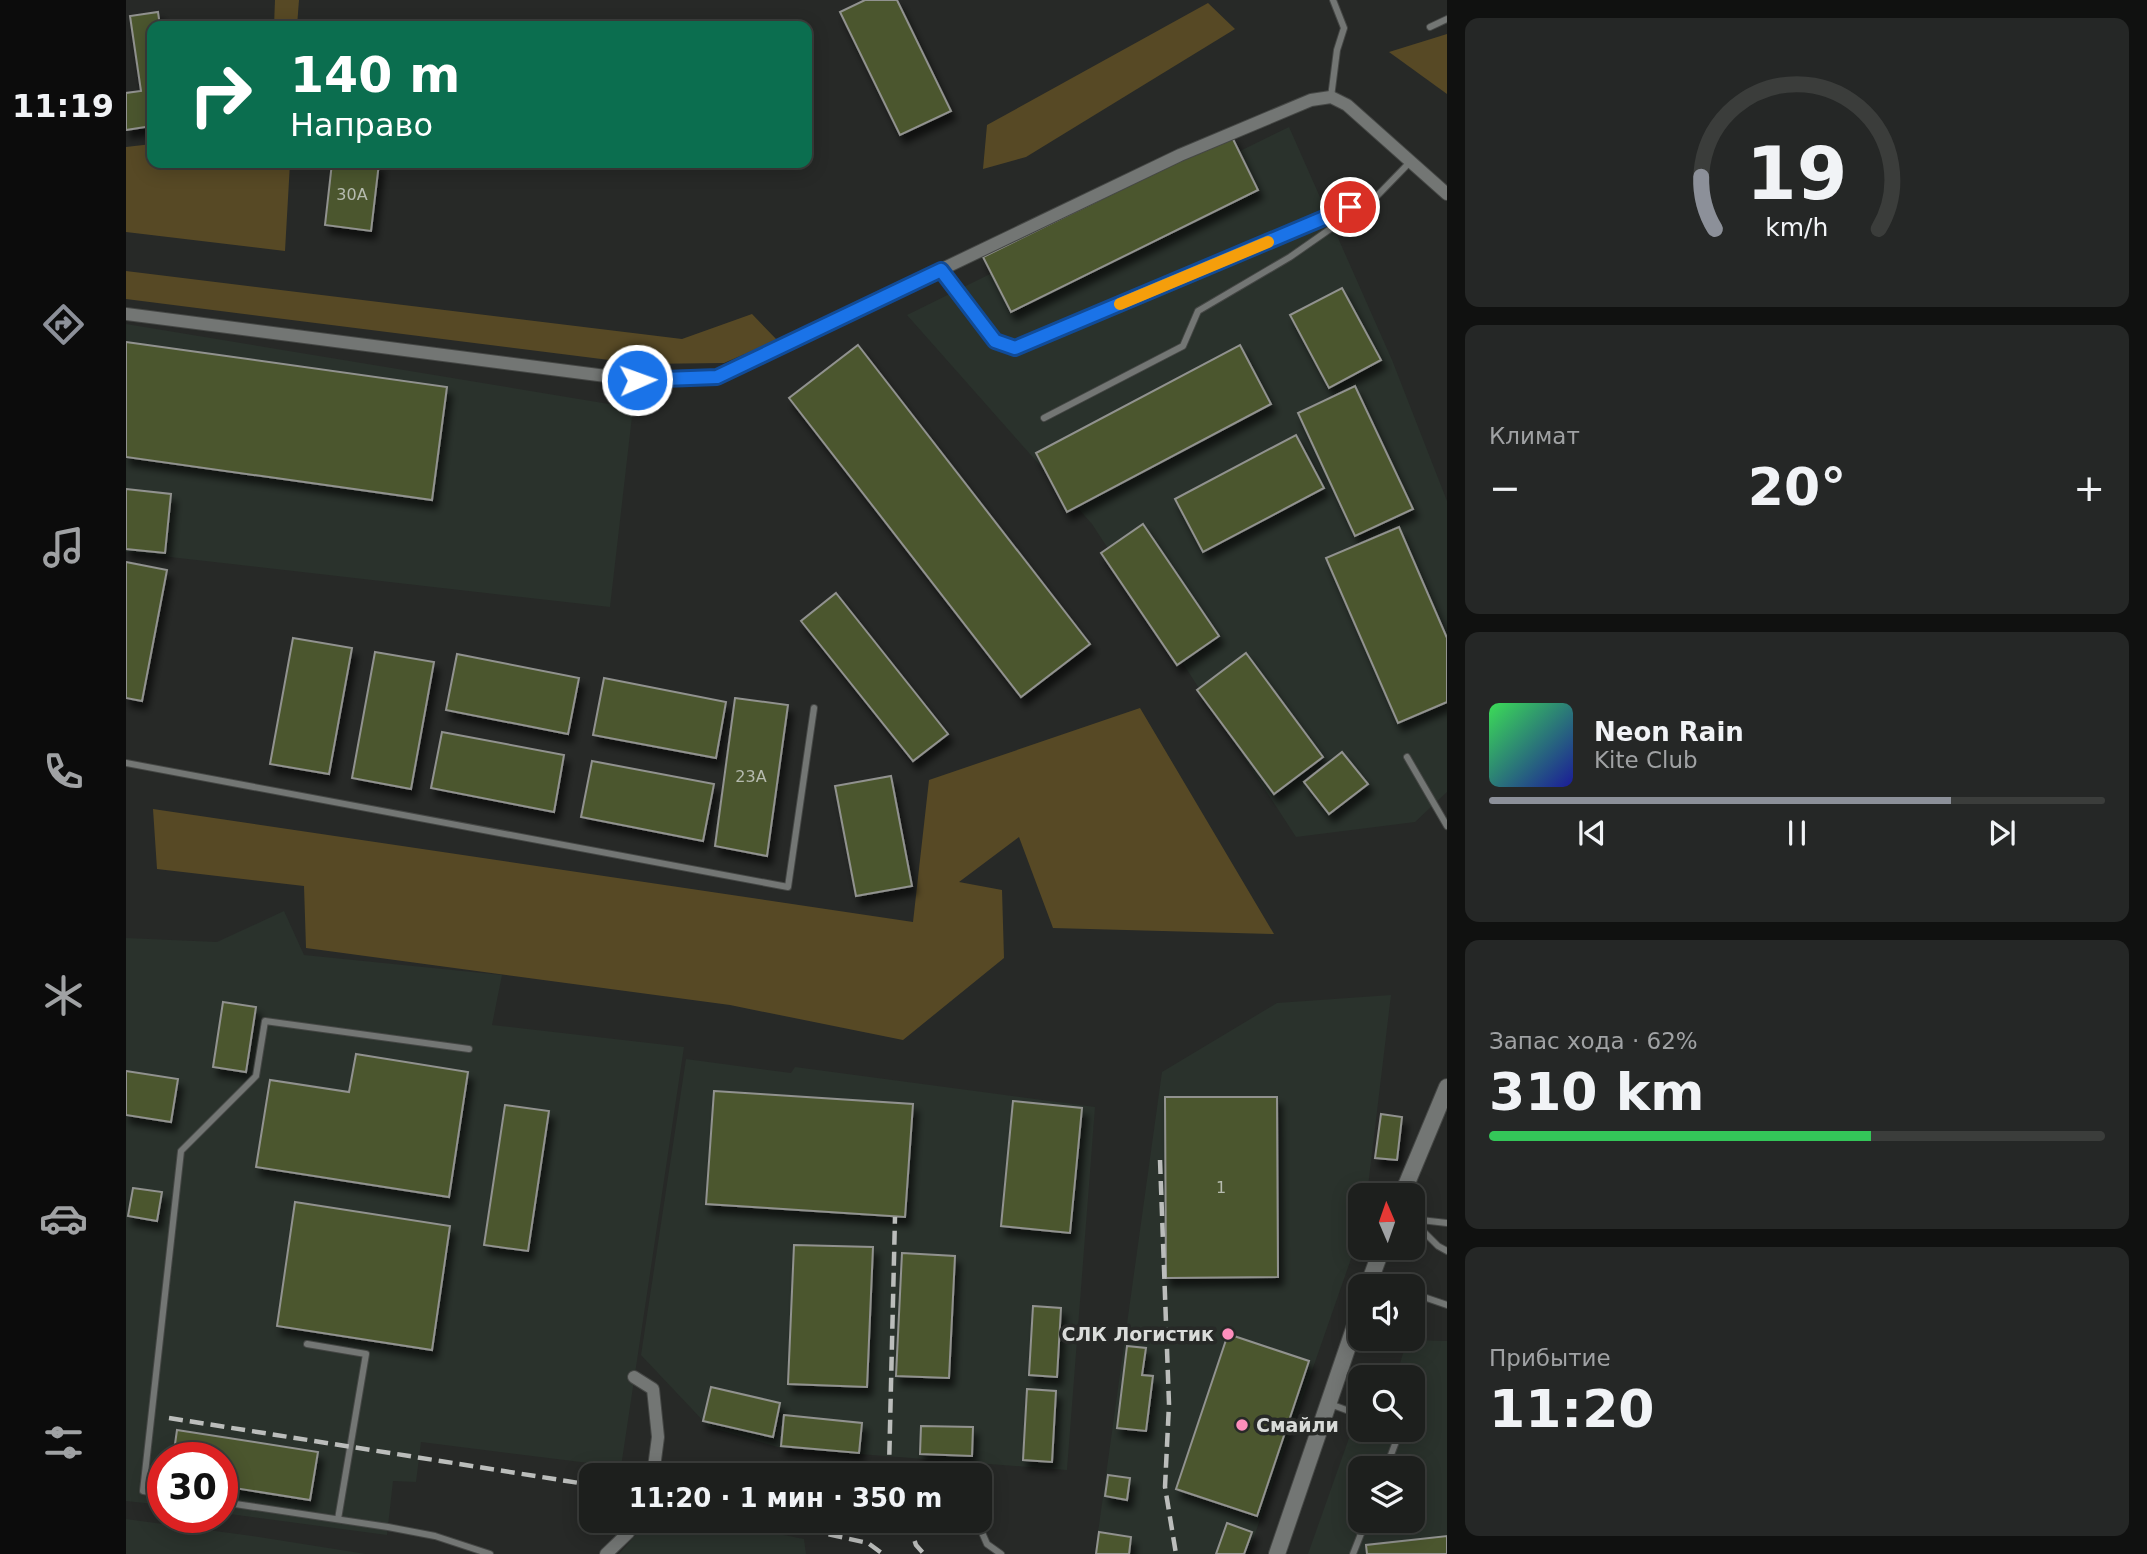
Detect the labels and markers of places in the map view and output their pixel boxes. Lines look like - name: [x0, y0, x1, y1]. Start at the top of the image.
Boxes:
- pin: [1320, 177, 1380, 237]
- place label: СЛК Логистик: [1062, 1323, 1214, 1345]
- marker: СЛК Логистик: [1220, 1326, 1236, 1342]
- place label: Смайли: [1256, 1414, 1339, 1436]
- marker: Смайли: [1234, 1417, 1250, 1433]

